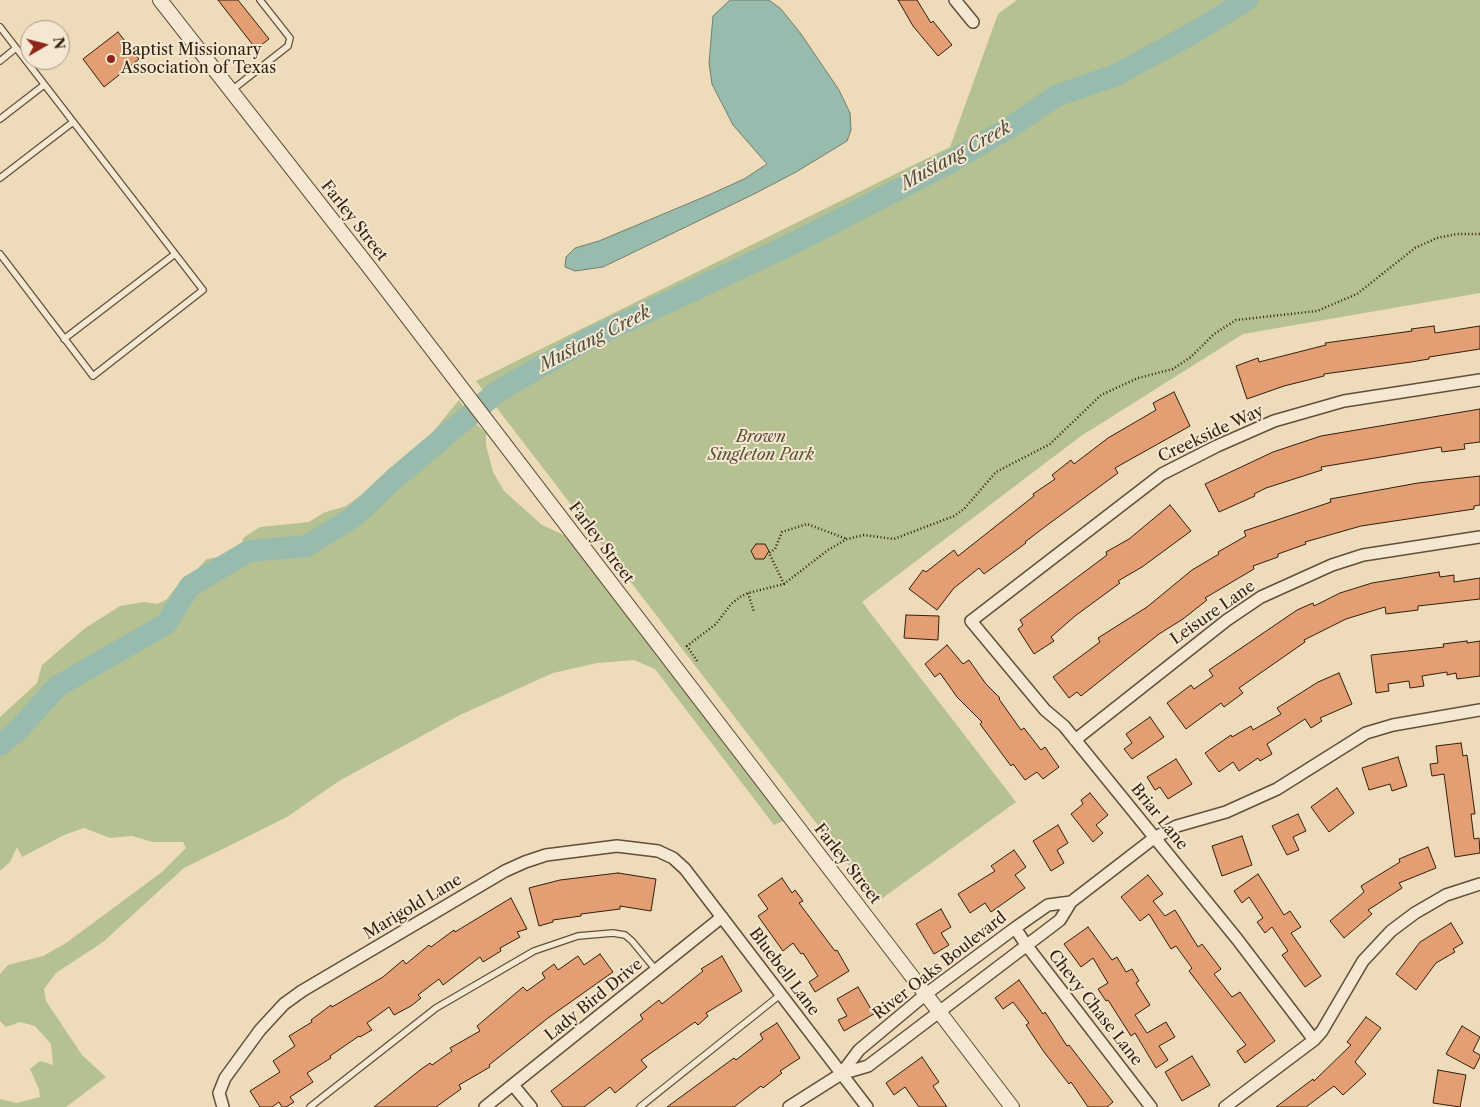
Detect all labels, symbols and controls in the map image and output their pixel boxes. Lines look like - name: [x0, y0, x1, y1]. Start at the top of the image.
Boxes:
- north arrow: [20, 20, 70, 70]
- text: N: [49, 36, 69, 50]
- place label: Baptist Missionary Association of Texas: [121, 40, 276, 78]
- marker: Baptist Missionary Association of Texas: [105, 53, 117, 65]
- water label: Mustang Creek: [897, 117, 1015, 195]
- street label: Farley Street: [317, 177, 391, 265]
- water label: Mustang Creek: [536, 302, 654, 376]
- street label: Creekside Way: [1155, 401, 1267, 467]
- park label: Brown Singleton Park: [708, 427, 814, 465]
- street label: Farley Street: [564, 499, 638, 587]
- street label: Leisure Lane: [1167, 577, 1259, 649]
- street label: Briar Lane: [1126, 780, 1192, 854]
- street label: Farley Street: [810, 820, 884, 908]
- street label: Marigold Lane: [361, 870, 465, 944]
- street label: River Oaks Boulevard: [869, 908, 1011, 1024]
- street label: Bluebell Lane: [745, 924, 823, 1020]
- street label: Chevy Chase Lane: [1044, 946, 1146, 1070]
- street label: Lady Bird Drive: [541, 955, 647, 1045]

